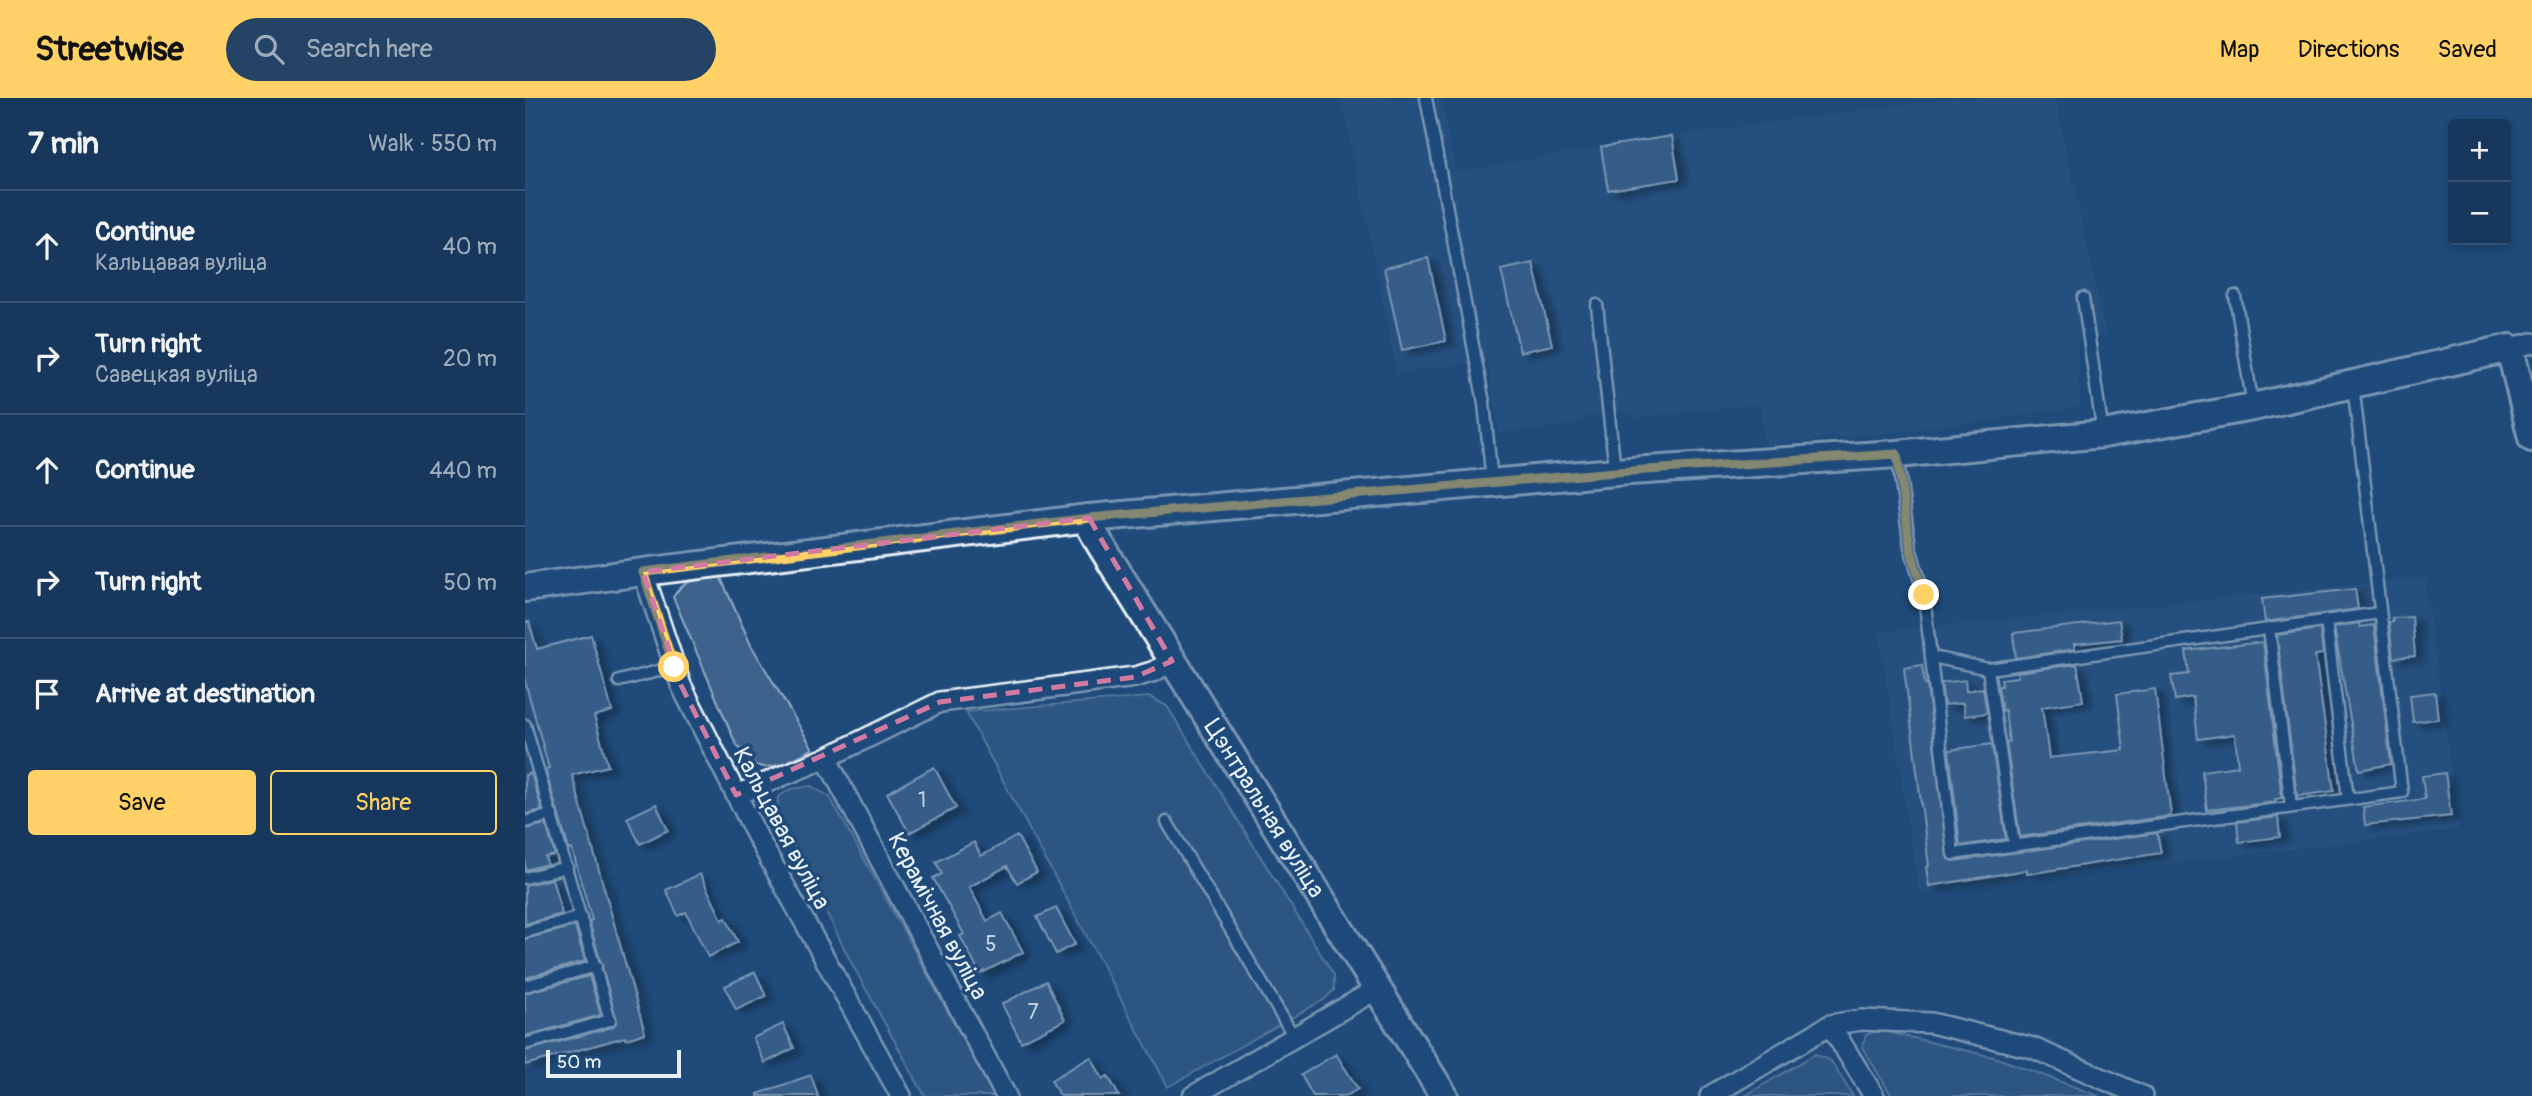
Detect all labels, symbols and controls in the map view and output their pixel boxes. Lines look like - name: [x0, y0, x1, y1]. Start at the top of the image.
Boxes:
- search box: [226, 18, 716, 81]
- text: Streetwise: [35, 29, 184, 70]
- icon: search: [250, 30, 288, 68]
- text: Search here: [306, 33, 433, 65]
- text: Map: [2220, 35, 2260, 64]
- text: Directions: [2298, 35, 2399, 64]
- text: Saved: [2437, 35, 2497, 64]
- map controls: [2448, 119, 2511, 245]
- button: +: [2448, 119, 2511, 182]
- text: 7 min: [28, 125, 99, 162]
- text: Walk · 550 m: [368, 129, 497, 158]
- button: −: [2448, 182, 2511, 245]
- text: Continue: [95, 216, 195, 248]
- icon: ahead: [28, 227, 66, 265]
- text: 40 m: [443, 232, 497, 261]
- text: Кальцавая вуліца: [95, 248, 267, 277]
- text: Turn right: [95, 328, 201, 360]
- icon: right: [28, 339, 66, 377]
- text: 20 m: [443, 344, 497, 373]
- text: Савецкая вуліца: [95, 360, 258, 389]
- icon: ahead: [28, 451, 66, 489]
- text: Continue: [95, 454, 195, 486]
- text: 440 m: [429, 456, 497, 485]
- icon: right: [28, 563, 66, 601]
- text: Turn right: [95, 566, 201, 598]
- text: 50 m: [443, 568, 497, 597]
- route end: [1908, 579, 1939, 610]
- route start: [658, 651, 689, 682]
- icon: arrive: [28, 675, 66, 713]
- text: Arrive at destination: [95, 678, 315, 710]
- street label: Цэнтральная вуліца: [1198, 714, 1331, 903]
- street label: Кальцавая вуліца: [727, 742, 836, 914]
- button: Save: [28, 770, 256, 835]
- button: Share: [270, 770, 497, 835]
- house number: 1: [918, 787, 926, 814]
- street label: Керамічная вуліца: [881, 828, 994, 1005]
- house number: 5: [985, 931, 997, 958]
- house number: 7: [1027, 999, 1039, 1026]
- scale bar: [546, 1047, 681, 1079]
- text: 50 m: [557, 1050, 601, 1074]

